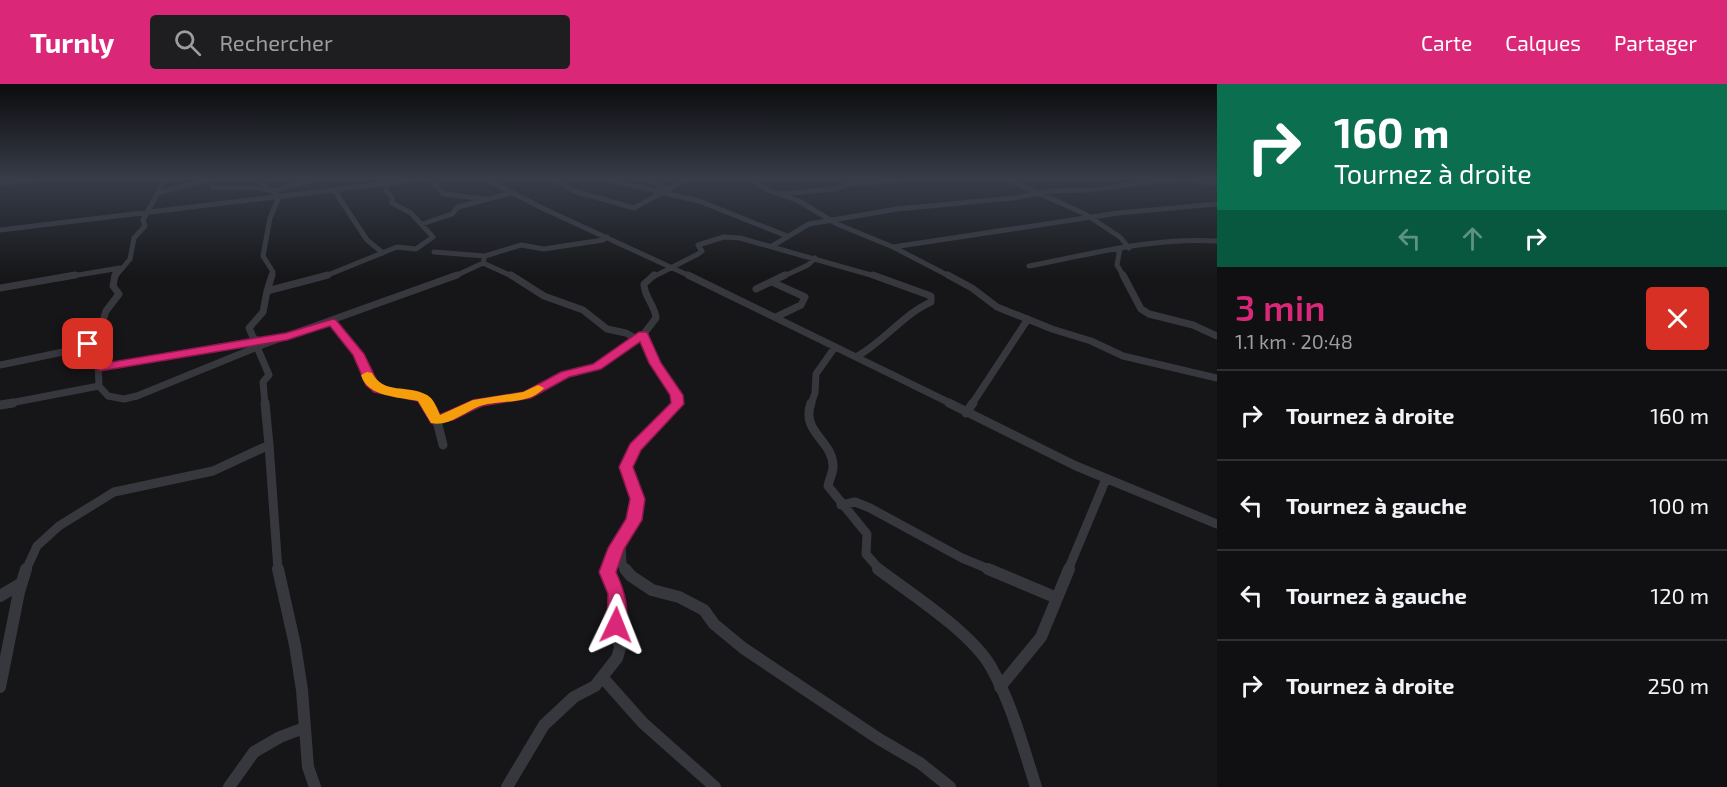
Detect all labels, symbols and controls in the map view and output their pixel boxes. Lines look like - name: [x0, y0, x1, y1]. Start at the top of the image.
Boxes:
- search box: [150, 15, 570, 69]
- text: Turnly: [30, 25, 114, 59]
- icon: search: [171, 26, 204, 59]
- text: Rechercher: [219, 29, 333, 55]
- text: Carte: [1421, 30, 1472, 55]
- text: Calques: [1505, 30, 1581, 55]
- text: Partager: [1614, 30, 1697, 55]
- text: 160 m: [1334, 106, 1450, 156]
- icon: right: [1235, 108, 1313, 186]
- text: Tournez à droite: [1334, 157, 1532, 189]
- icon: left: [1393, 222, 1426, 255]
- icon: ahead: [1456, 222, 1489, 255]
- icon: right: [1519, 222, 1552, 255]
- text: 3 min: [1235, 285, 1326, 328]
- button: close: [1646, 287, 1709, 350]
- pin: [62, 318, 113, 369]
- icon: arrive: [71, 327, 104, 360]
- text: 1.1 km · 20:48: [1235, 329, 1353, 353]
- icon: right: [1235, 399, 1268, 432]
- text: Tournez à droite: [1286, 402, 1455, 428]
- text: 160 m: [1650, 402, 1709, 428]
- icon: left: [1235, 489, 1268, 522]
- text: Tournez à gauche: [1286, 492, 1467, 518]
- text: 100 m: [1650, 492, 1709, 518]
- icon: left: [1235, 579, 1268, 612]
- text: Tournez à gauche: [1286, 582, 1467, 608]
- text: 120 m: [1650, 582, 1709, 608]
- position arrow: [584, 593, 648, 657]
- icon: right: [1235, 669, 1268, 702]
- text: Tournez à droite: [1286, 672, 1455, 698]
- text: 250 m: [1647, 672, 1709, 698]

